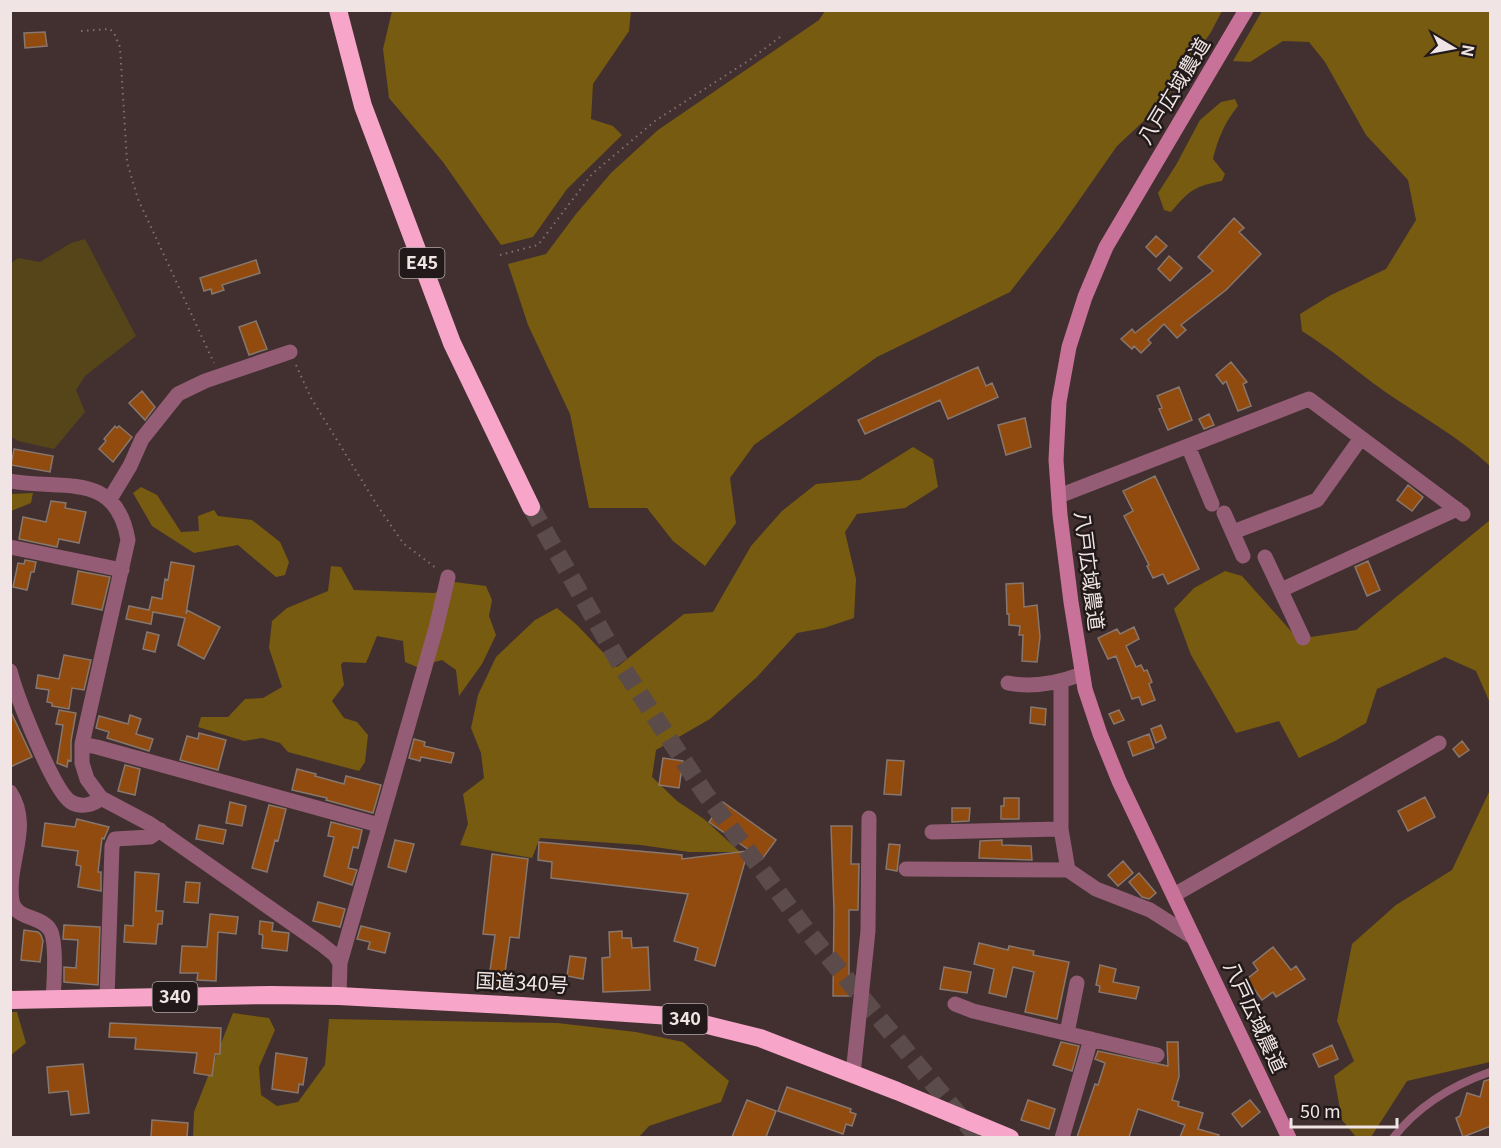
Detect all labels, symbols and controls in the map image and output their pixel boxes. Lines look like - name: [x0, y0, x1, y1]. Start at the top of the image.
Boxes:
- north arrow: [1423, 18, 1483, 78]
- street label: 八戸広域農道: [1129, 31, 1216, 149]
- text: N: [1456, 43, 1482, 59]
- road number: E45: [400, 248, 444, 278]
- street label: 八戸広域農道: [1069, 509, 1112, 632]
- street label: 八戸広域農道: [1218, 956, 1295, 1077]
- street label: 国道340号: [475, 965, 569, 998]
- road number: 340: [152, 982, 198, 1012]
- road number: 340: [662, 1004, 708, 1034]
- scale bar: [1291, 1091, 1398, 1129]
- text: 50 m: [1300, 1097, 1341, 1123]

